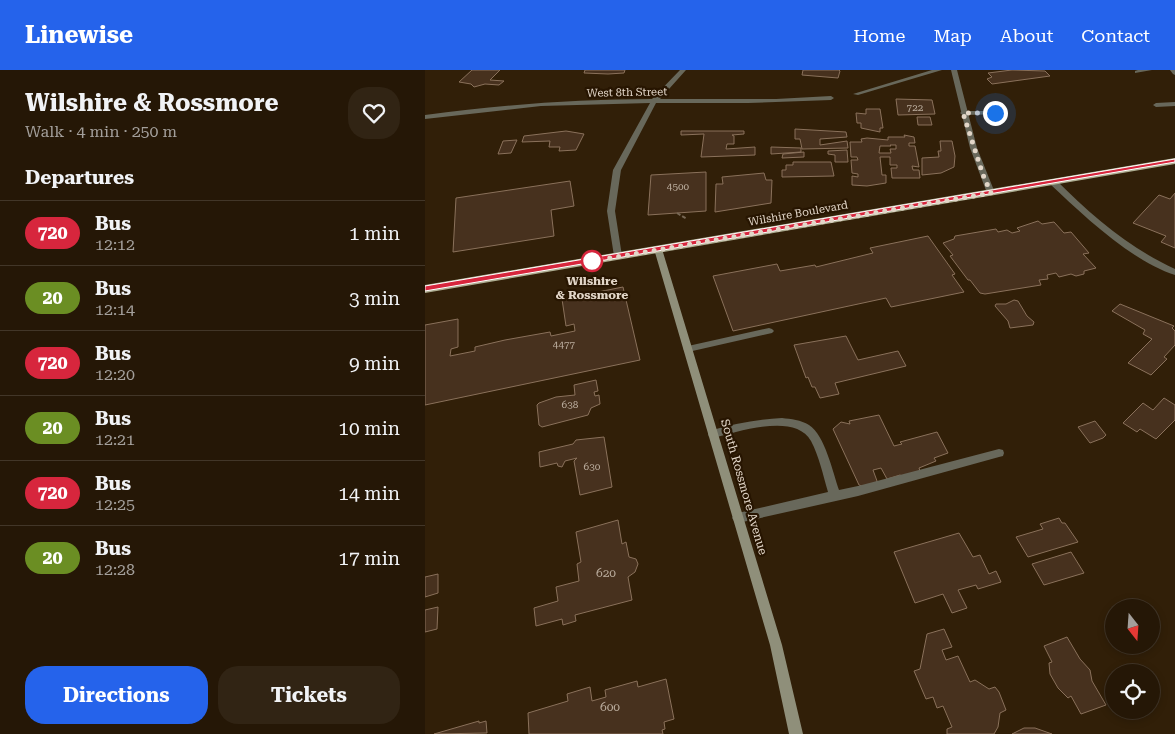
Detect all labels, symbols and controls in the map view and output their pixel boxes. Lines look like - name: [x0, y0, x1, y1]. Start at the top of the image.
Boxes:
- text: Linewise: [25, 21, 133, 49]
- text: Home: [853, 25, 905, 46]
- text: Map: [933, 25, 972, 46]
- text: About: [1000, 25, 1053, 46]
- text: Contact: [1081, 25, 1150, 46]
- street label: West 8th Street: [587, 85, 667, 100]
- button: heart: [348, 87, 400, 139]
- text: Wilshire & Rossmore: [25, 89, 279, 117]
- your location: [983, 101, 1008, 126]
- house number: 722: [907, 102, 924, 113]
- text: Walk · 4 min · 250 m: [25, 122, 177, 141]
- text: Departures: [25, 166, 134, 189]
- house number: 4500: [667, 181, 690, 192]
- street label: Wilshire Boulevard: [747, 198, 849, 229]
- text: Bus: [95, 212, 131, 235]
- text: 720: [37, 222, 68, 243]
- text: 1 min: [349, 222, 400, 245]
- text: 12:12: [95, 235, 135, 254]
- marker: Wilshire & Rossmore: [581, 250, 603, 272]
- place label: Wilshire & Rossmore: [556, 274, 628, 302]
- text: Bus: [95, 277, 131, 300]
- text: 20: [42, 287, 63, 308]
- text: 3 min: [349, 287, 400, 310]
- text: 12:14: [95, 300, 135, 319]
- house number: 4477: [553, 339, 576, 350]
- text: Bus: [95, 342, 131, 365]
- text: 720: [37, 352, 68, 373]
- text: 9 min: [349, 352, 400, 375]
- text: 12:20: [95, 365, 135, 384]
- house number: 638: [562, 399, 579, 410]
- text: Bus: [95, 407, 131, 430]
- text: 20: [42, 417, 63, 438]
- text: 10 min: [338, 417, 400, 440]
- street label: South Rossmore Avenue: [718, 418, 770, 557]
- text: 12:21: [95, 430, 135, 449]
- house number: 630: [584, 461, 601, 472]
- text: Bus: [95, 472, 131, 495]
- text: 720: [37, 482, 68, 503]
- text: 14 min: [338, 482, 400, 505]
- text: 12:25: [95, 495, 135, 514]
- text: Bus: [95, 537, 131, 560]
- text: 20: [42, 547, 63, 568]
- text: 17 min: [338, 547, 400, 570]
- text: 12:28: [95, 560, 135, 579]
- house number: 620: [596, 566, 616, 580]
- north arrow: [1105, 599, 1160, 654]
- map controls: [1105, 599, 1160, 719]
- button: locate: [1105, 664, 1160, 719]
- button: Directions: [25, 666, 208, 724]
- button: Tickets: [218, 666, 400, 724]
- house number: 600: [600, 700, 620, 714]

